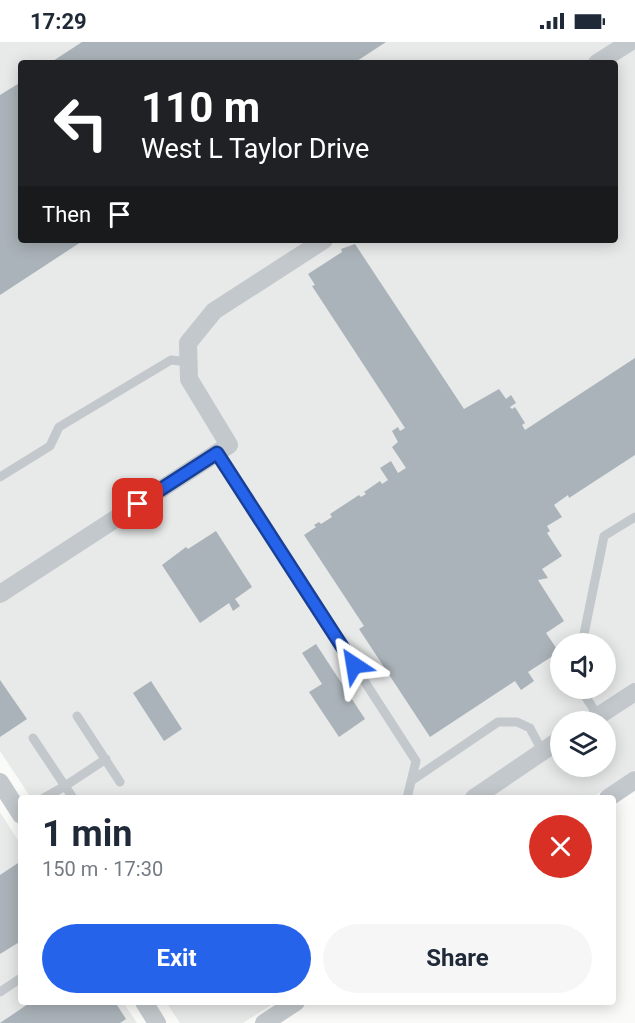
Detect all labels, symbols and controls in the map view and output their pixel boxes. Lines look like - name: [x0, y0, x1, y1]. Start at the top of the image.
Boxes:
- text: 17:29: [30, 9, 87, 34]
- text: 110 m: [141, 83, 260, 132]
- icon: left: [42, 84, 120, 162]
- text: West L Taylor Drive: [141, 133, 369, 165]
- icon: arrive: [103, 198, 136, 231]
- text: Then: [42, 202, 91, 227]
- pin: [112, 478, 163, 529]
- icon: arrive: [121, 487, 154, 520]
- position arrow: [322, 633, 386, 697]
- map controls: [550, 633, 616, 777]
- button: sound: [550, 633, 616, 699]
- button: layers: [550, 711, 616, 777]
- text: 1 min: [42, 813, 133, 855]
- button: close: [529, 815, 592, 878]
- text: 150 m · 17:30: [42, 857, 163, 881]
- button: Exit: [42, 924, 311, 993]
- button: Share: [323, 924, 592, 993]

